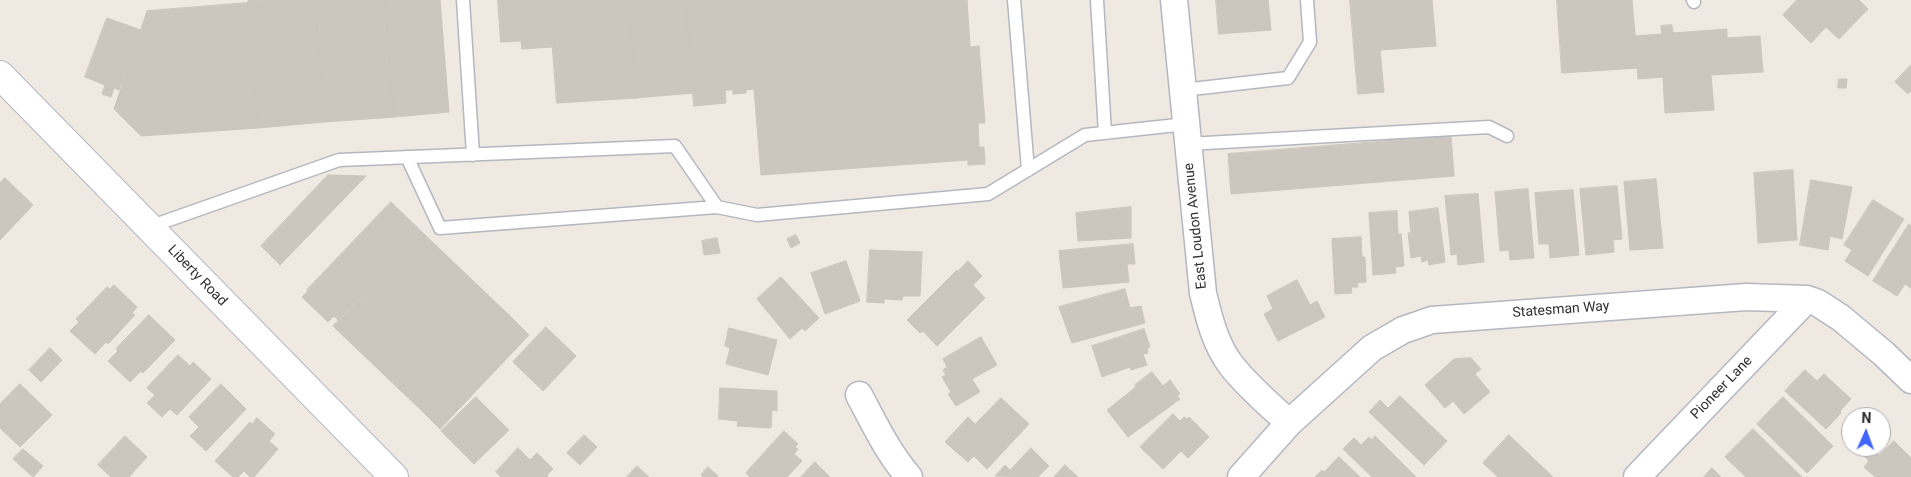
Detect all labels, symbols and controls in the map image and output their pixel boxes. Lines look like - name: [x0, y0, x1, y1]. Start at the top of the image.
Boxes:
- street label: East Loudon Avenue: [1181, 162, 1211, 290]
- street label: Liberty Road: [164, 242, 230, 310]
- street label: Statesman Way: [1512, 298, 1610, 322]
- street label: Pioneer Lane: [1688, 353, 1756, 423]
- north arrow: [1841, 407, 1891, 457]
- text: N: [1861, 410, 1872, 426]

